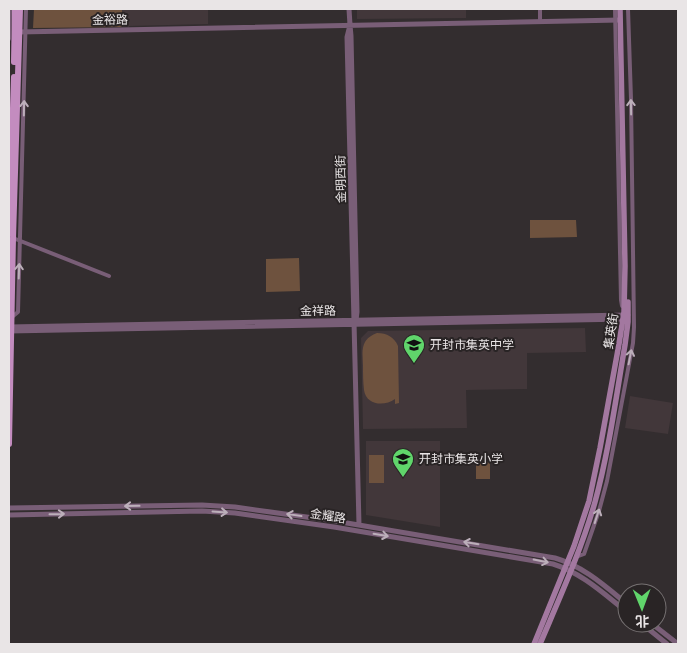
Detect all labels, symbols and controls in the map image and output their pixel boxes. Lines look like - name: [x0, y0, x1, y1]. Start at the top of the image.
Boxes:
- street label: 金裕路: [92, 13, 128, 27]
- one-way arrow: [19, 100, 29, 116]
- one-way arrow: [626, 100, 636, 116]
- street label: 金明西街: [334, 155, 348, 203]
- one-way arrow: [14, 263, 24, 279]
- street label: 金祥路: [300, 304, 336, 318]
- street label: 集英街: [601, 312, 621, 350]
- school or university icon: 开封市集英中学: [402, 333, 426, 364]
- place label: 开封市集英中学: [430, 338, 514, 352]
- one-way arrow: [626, 350, 635, 366]
- school or university icon: 开封市集英小学: [391, 447, 415, 478]
- place label: 开封市集英小学: [419, 452, 503, 466]
- one-way arrow: [124, 501, 140, 511]
- street label: 金耀路: [309, 506, 347, 526]
- one-way arrow: [212, 507, 228, 517]
- one-way arrow: [49, 509, 65, 519]
- one-way arrow: [286, 509, 302, 519]
- one-way arrow: [593, 509, 602, 524]
- one-way arrow: [372, 530, 388, 540]
- one-way arrow: [464, 538, 480, 548]
- one-way arrow: [533, 557, 549, 567]
- north arrow: [617, 583, 667, 633]
- text: 北: [635, 613, 649, 629]

